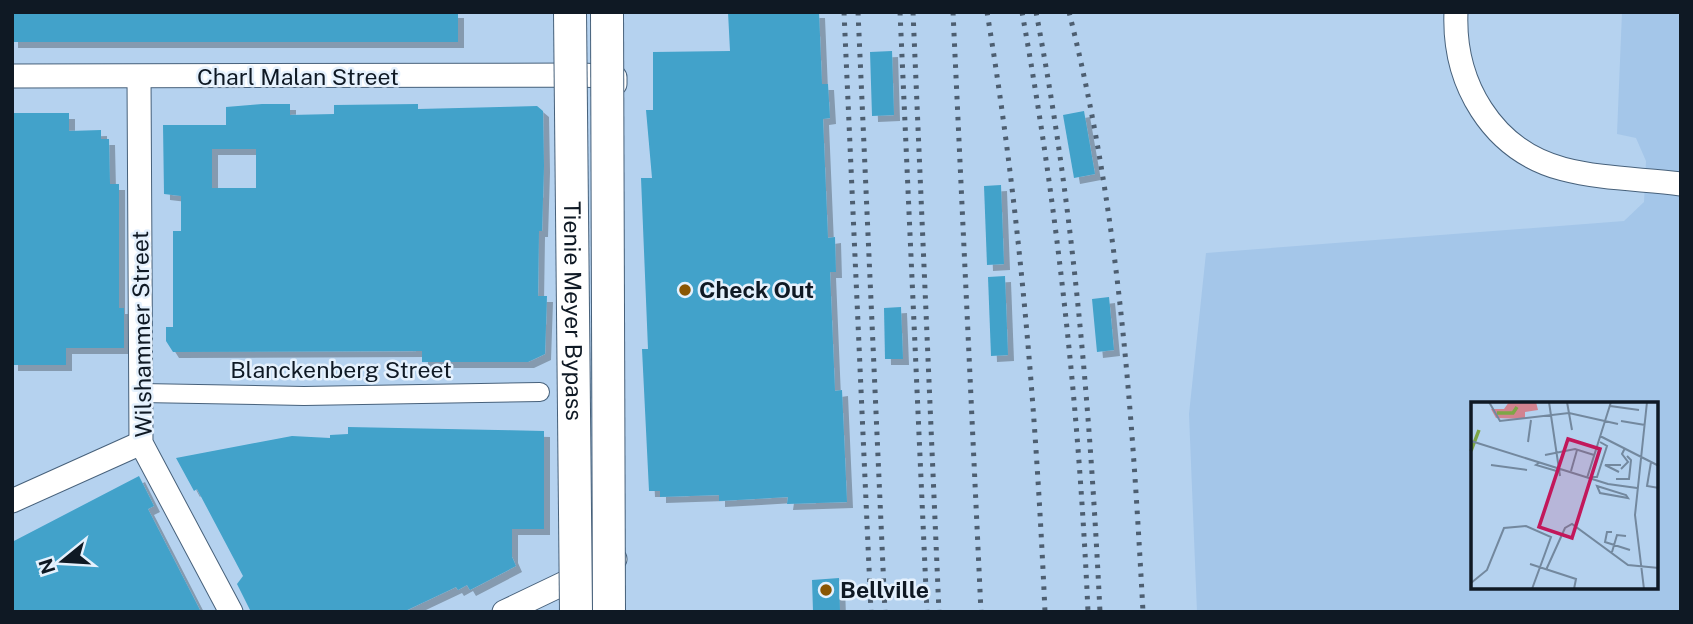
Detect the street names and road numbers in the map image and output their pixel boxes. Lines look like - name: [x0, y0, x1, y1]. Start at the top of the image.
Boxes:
- street label: Charl Malan Street: [197, 63, 399, 90]
- street label: Tienie Meyer Bypass: [559, 201, 588, 421]
- street label: Wilshammer Street: [126, 231, 157, 438]
- street label: Blanckenberg Street: [230, 356, 452, 383]

